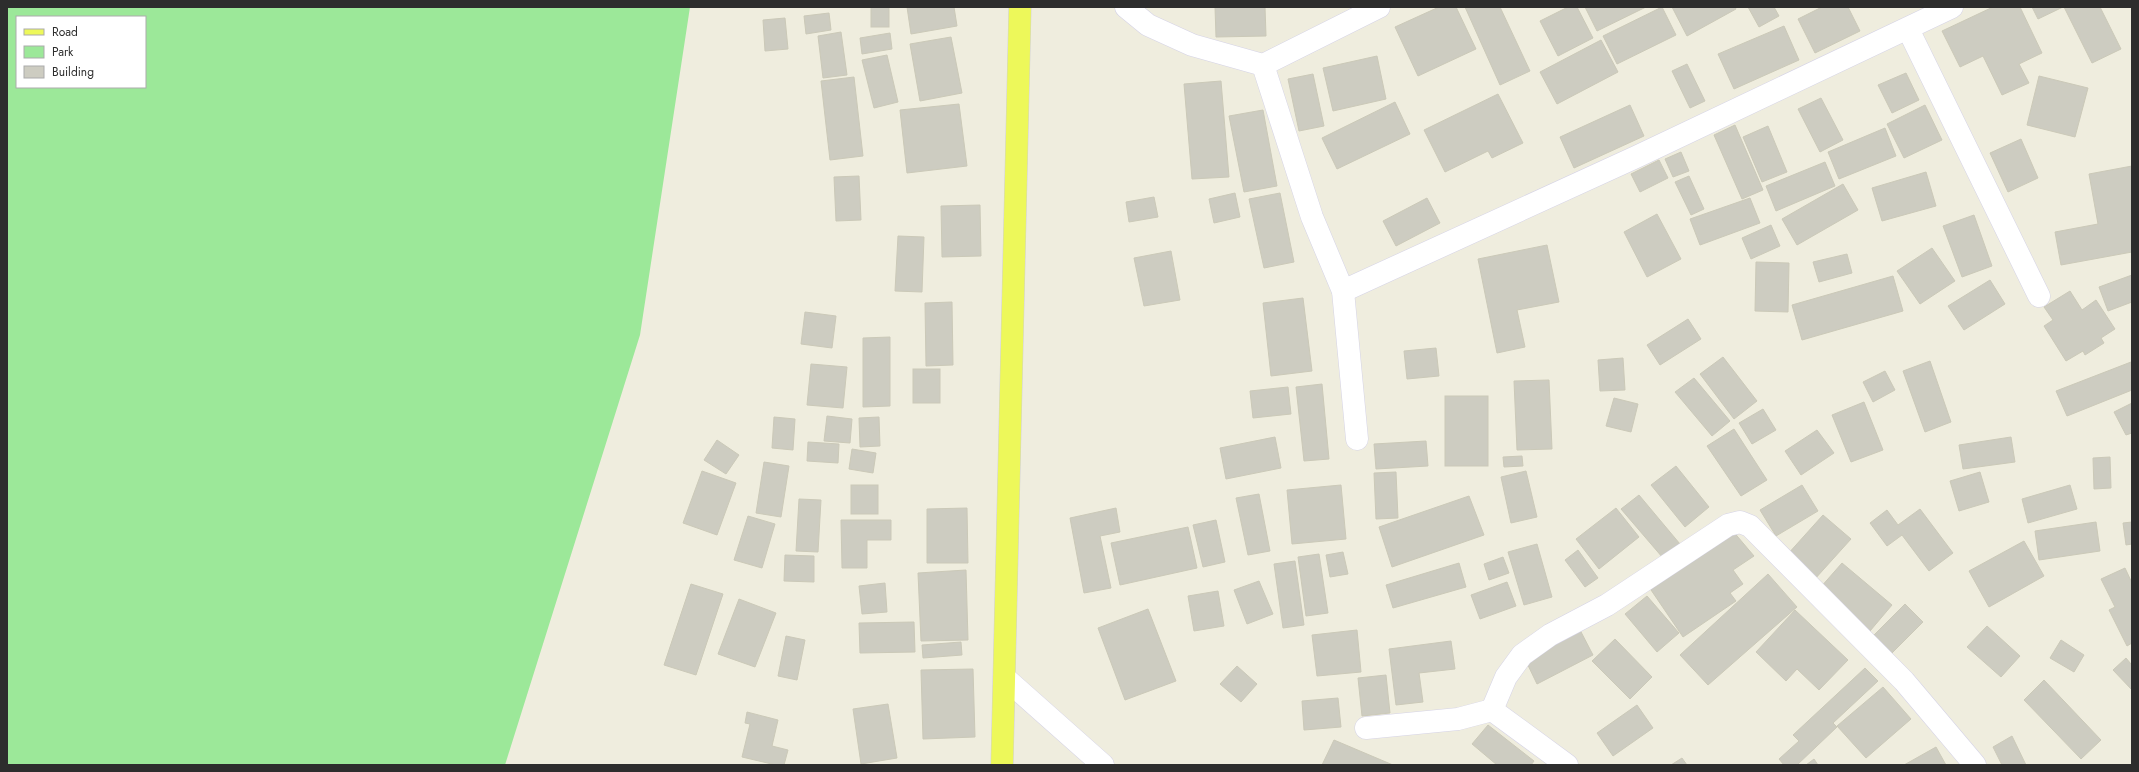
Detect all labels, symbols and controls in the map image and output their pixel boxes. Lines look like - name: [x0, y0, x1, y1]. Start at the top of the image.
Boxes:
- legend: [16, 16, 146, 88]
- text: Road: [52, 23, 78, 41]
- text: Park: [52, 43, 74, 61]
- text: Building: [52, 63, 94, 81]

